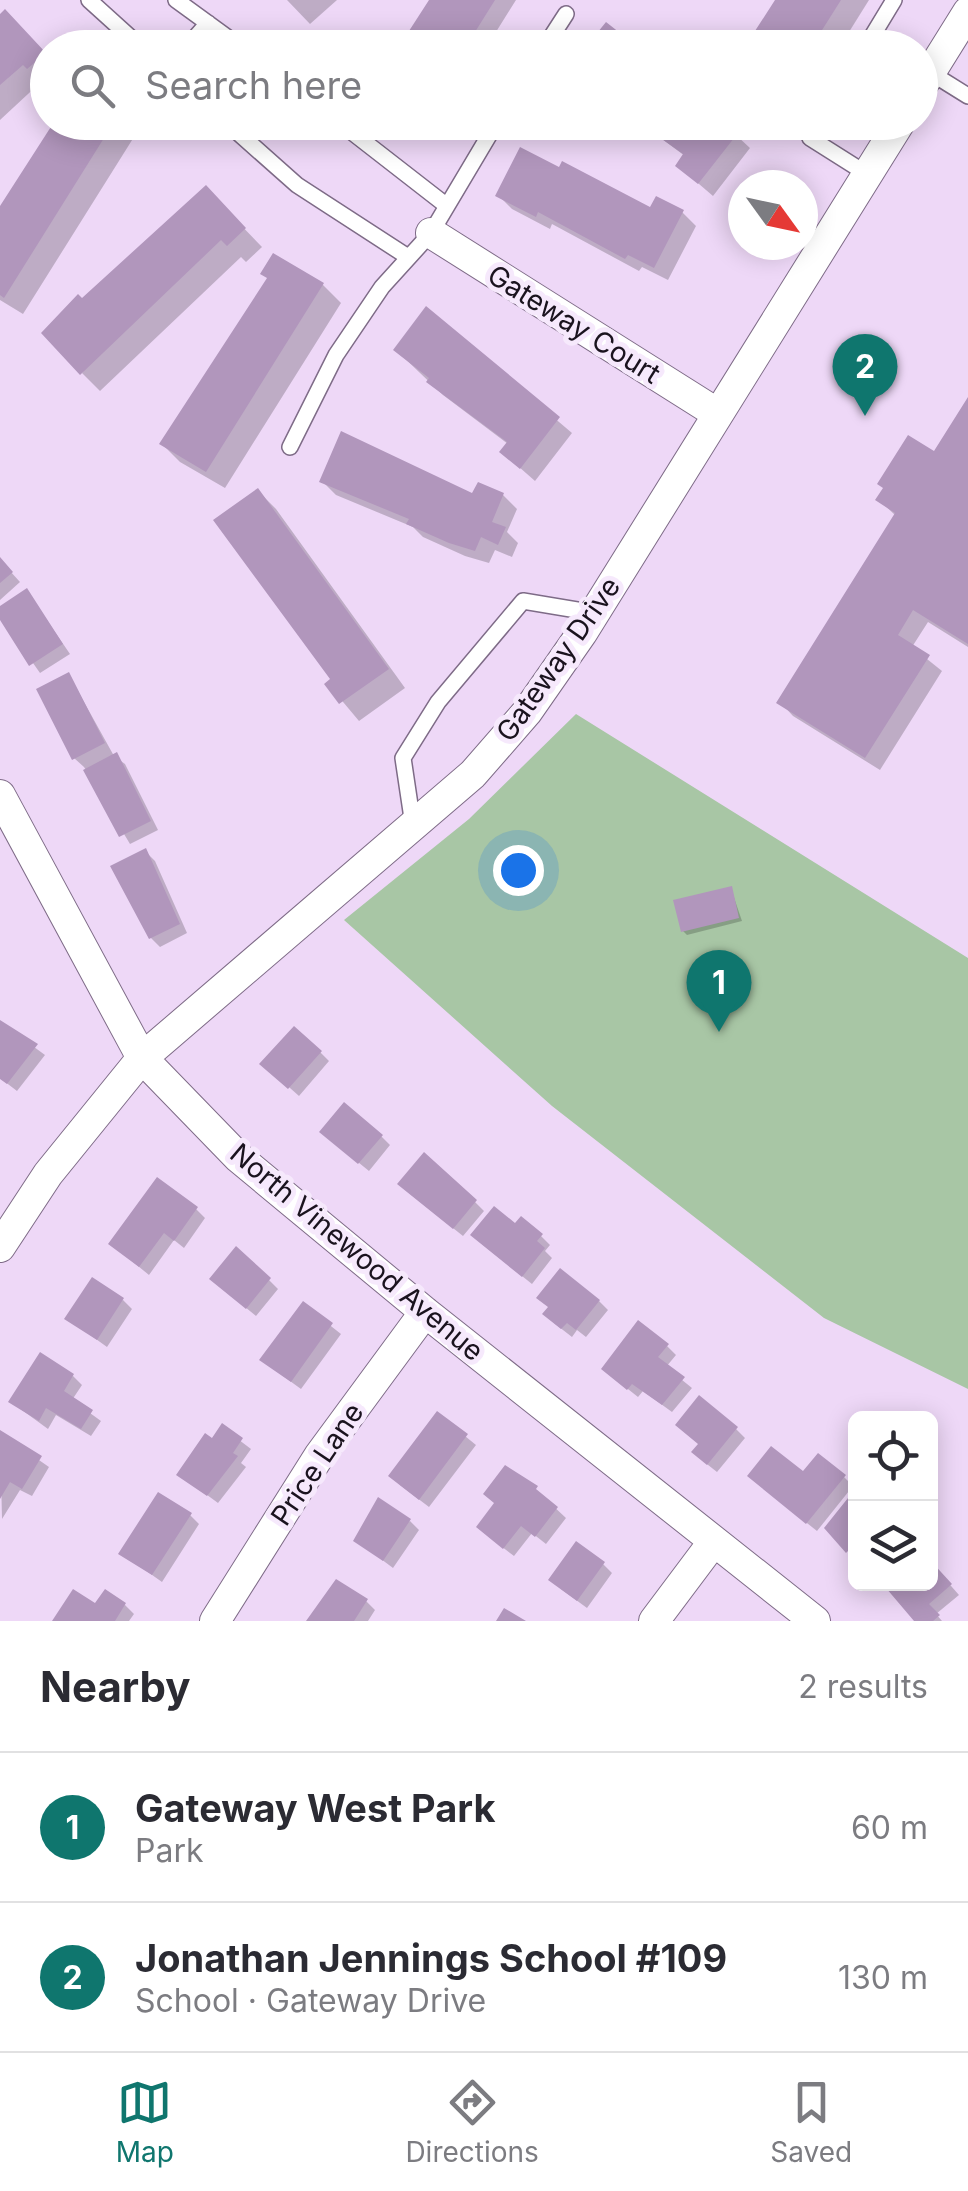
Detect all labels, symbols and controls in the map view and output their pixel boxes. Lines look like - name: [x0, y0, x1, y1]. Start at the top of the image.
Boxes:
- search box: [30, 30, 938, 140]
- icon: search: [65, 58, 120, 113]
- text: Search here: [145, 62, 362, 108]
- north arrow: [728, 170, 818, 260]
- street label: Gateway Court: [481, 257, 667, 391]
- pin: 2: [832, 334, 898, 416]
- street label: Gateway Drive: [489, 570, 627, 748]
- your location: [493, 845, 544, 896]
- pin: 1: [686, 950, 752, 1032]
- street label: North Vinewood Avenue: [223, 1136, 491, 1368]
- street label: Price Lane: [264, 1396, 370, 1532]
- map controls: [848, 1411, 938, 1591]
- button: locate: [848, 1411, 938, 1501]
- button: layers: [848, 1501, 938, 1591]
- text: Nearby: [40, 1661, 191, 1712]
- text: 2 results: [798, 1667, 928, 1706]
- text: Gateway West Park: [135, 1785, 495, 1831]
- text: 1: [66, 1808, 79, 1847]
- text: 60 m: [851, 1808, 928, 1847]
- text: Park: [135, 1831, 204, 1870]
- text: Jonathan Jennings School #109: [135, 1935, 727, 1981]
- text: 2: [62, 1958, 83, 1997]
- text: 130 m: [838, 1958, 928, 1997]
- text: School · Gateway Drive: [135, 1981, 486, 2020]
- tab: Map: [116, 2075, 174, 2169]
- tab: Directions: [405, 2075, 539, 2169]
- tab: Saved: [770, 2075, 852, 2169]

